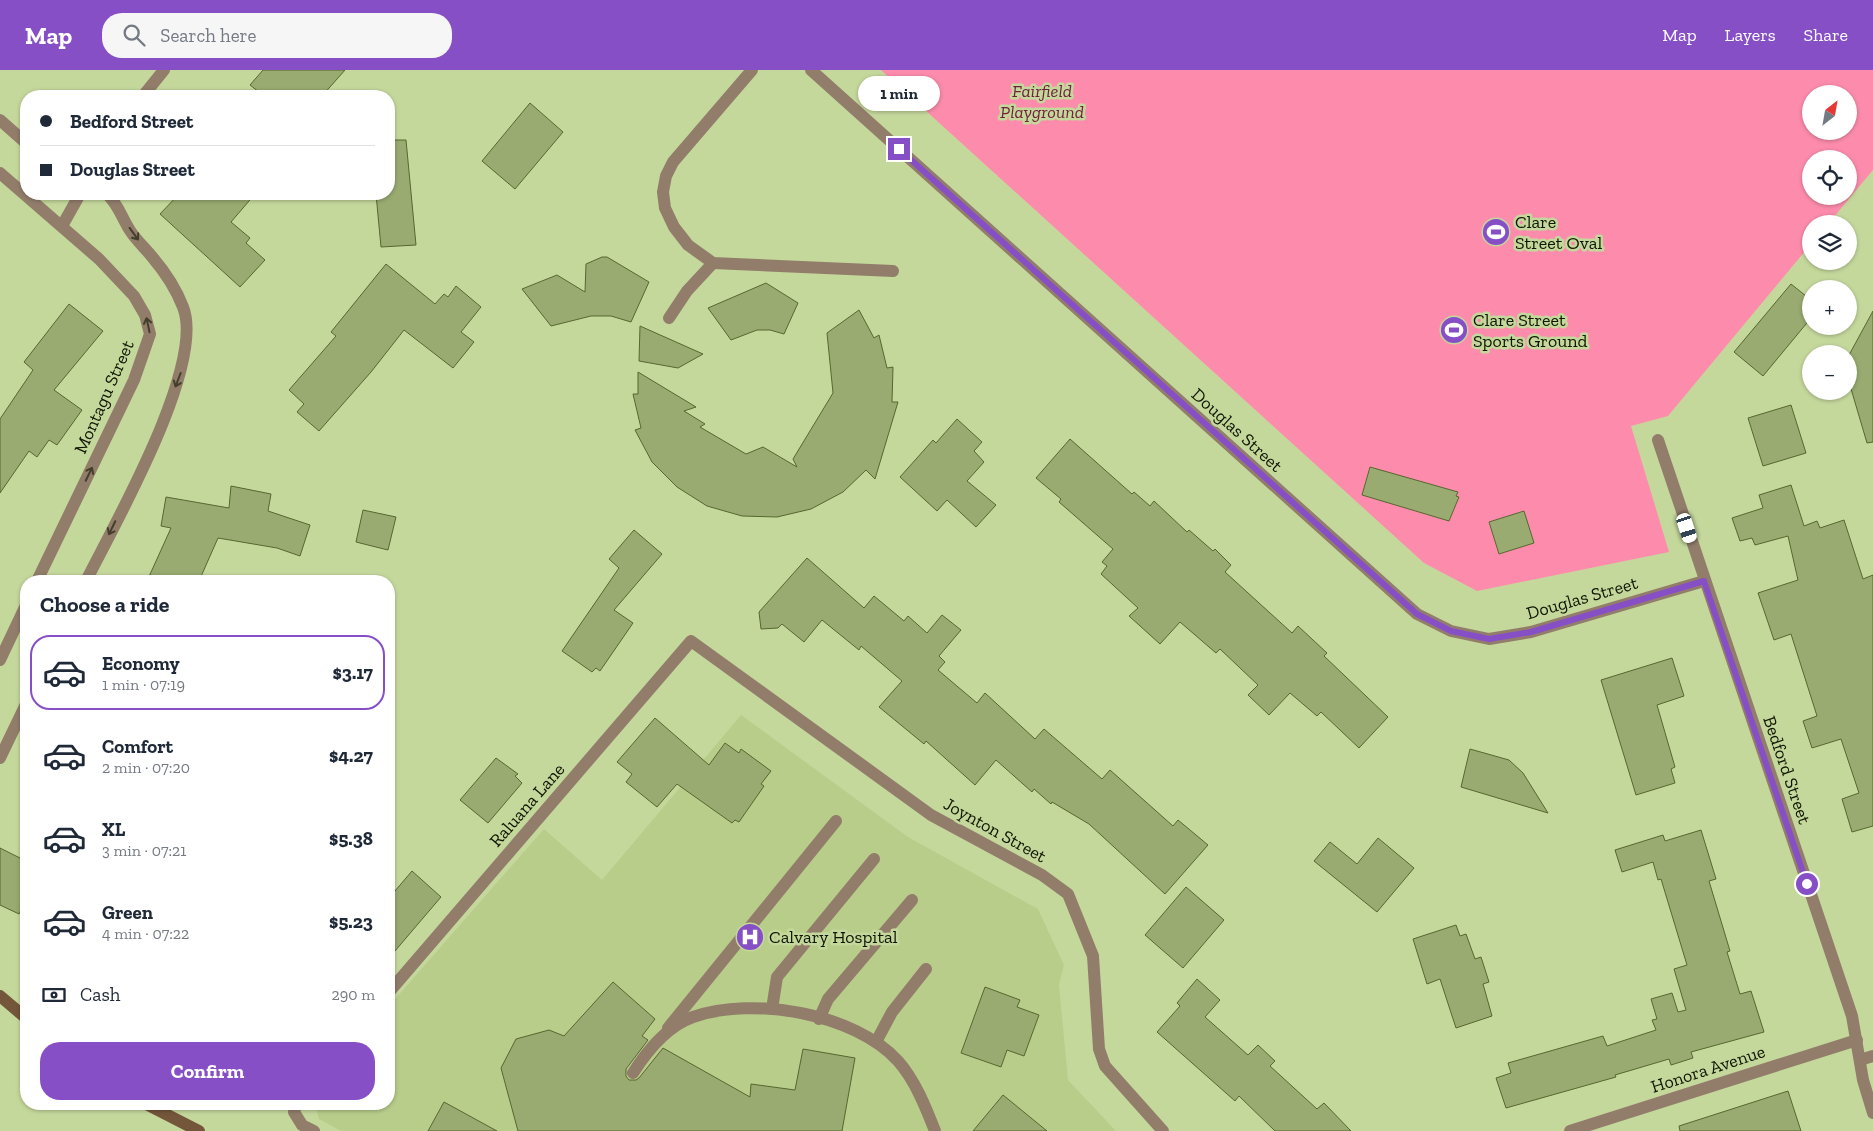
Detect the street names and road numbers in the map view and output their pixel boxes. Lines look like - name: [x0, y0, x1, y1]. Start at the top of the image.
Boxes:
- street label: Montagu Street: [69, 337, 139, 457]
- street label: Douglas Street: [1187, 383, 1287, 477]
- street label: Douglas Street: [1524, 572, 1640, 624]
- street label: Bedford Street: [1758, 713, 1816, 827]
- street label: Raluana Lane: [485, 759, 569, 851]
- street label: Joynton Street: [940, 793, 1050, 867]
- street label: Honora Avenue: [1648, 1040, 1768, 1098]

